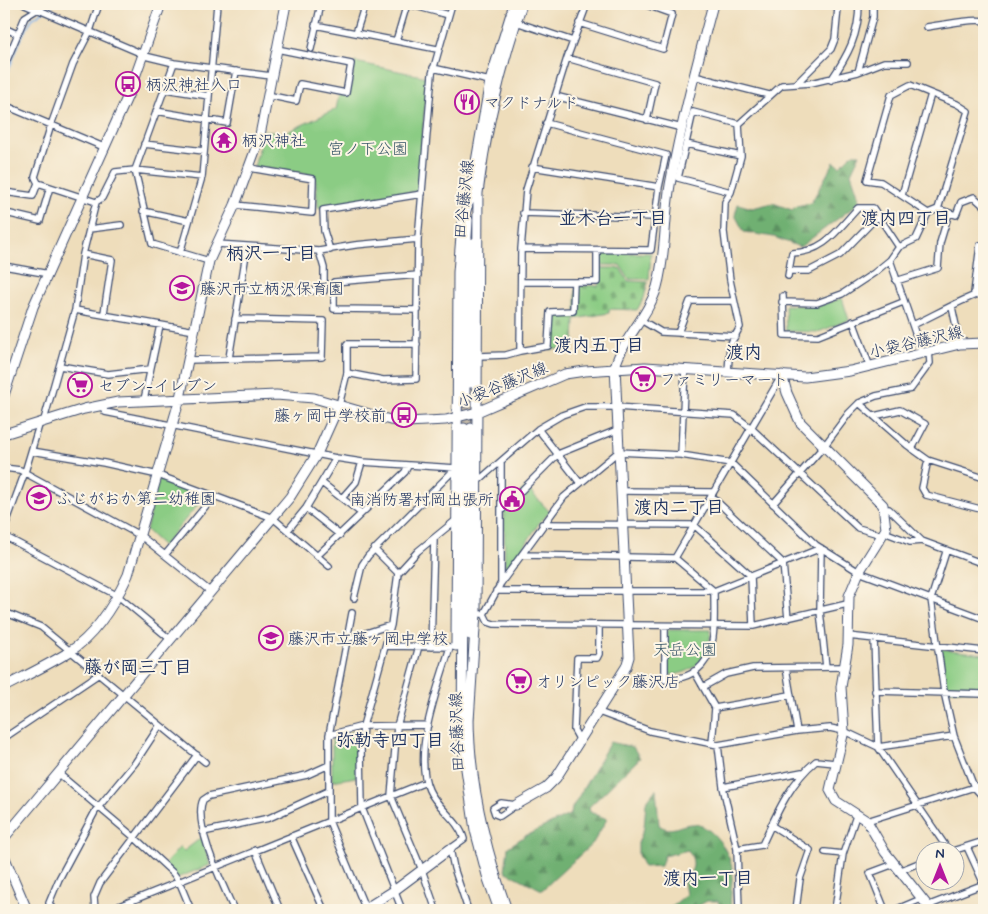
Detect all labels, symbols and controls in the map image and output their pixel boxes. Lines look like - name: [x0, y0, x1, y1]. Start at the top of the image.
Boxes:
- bus stop icon: 柄沢神社入口: [115, 71, 141, 97]
- place label: 柄沢神社入口: [146, 75, 242, 96]
- restaurant icon: マクドナルド: [454, 89, 480, 115]
- place label: マクドナルド: [484, 93, 579, 114]
- temple icon: 柄沢神社: [211, 127, 237, 153]
- place label: 柄沢神社: [242, 131, 306, 152]
- park label: 宮ノ下公園: [328, 139, 408, 160]
- street label: 田谷藤沢線: [450, 158, 479, 240]
- district label: 並木台一丁目: [559, 207, 667, 231]
- district label: 渡内四丁目: [861, 207, 951, 231]
- district label: 柄沢一丁目: [226, 242, 316, 266]
- school or university icon: 藤沢市立柄沢保育園: [169, 275, 195, 301]
- place label: 藤沢市立柄沢保育園: [200, 279, 344, 300]
- street label: 小袋谷藤沢線: [867, 321, 965, 363]
- district label: 渡内五丁目: [554, 334, 644, 358]
- district label: 渡内: [726, 341, 762, 365]
- street label: 小袋谷藤沢線: [454, 358, 551, 413]
- supermarket icon: ファミリーマート: [630, 366, 656, 392]
- place label: ファミリーマート: [660, 370, 788, 391]
- supermarket icon: セブン-イレブン: [67, 372, 93, 398]
- place label: セブン-イレブン: [98, 376, 217, 397]
- bus stop icon: 藤ヶ岡中学校前: [391, 402, 417, 428]
- place label: 藤ヶ岡中学校前: [274, 406, 386, 427]
- school or university icon: ふじがおか第二幼稚園: [26, 485, 52, 511]
- public building icon: 南消防署村岡出張所: [499, 486, 525, 512]
- place label: ふじがおか第二幼稚園: [56, 489, 216, 510]
- place label: 南消防署村岡出張所: [350, 490, 494, 511]
- district label: 渡内二丁目: [634, 496, 724, 520]
- school or university icon: 藤沢市立藤ヶ岡中学校: [258, 625, 284, 651]
- place label: 藤沢市立藤ヶ岡中学校: [288, 629, 448, 650]
- park label: 天岳公園: [653, 640, 717, 661]
- district label: 藤が岡三丁目: [84, 656, 192, 680]
- supermarket icon: オリンピック藤沢店: [506, 668, 532, 694]
- place label: オリンピック藤沢店: [536, 672, 680, 693]
- street label: 田谷藤沢線: [446, 692, 469, 772]
- district label: 弥勒寺四丁目: [336, 729, 444, 753]
- north arrow: [916, 842, 966, 892]
- text: N: [935, 845, 945, 863]
- district label: 渡内一丁目: [663, 867, 753, 891]

